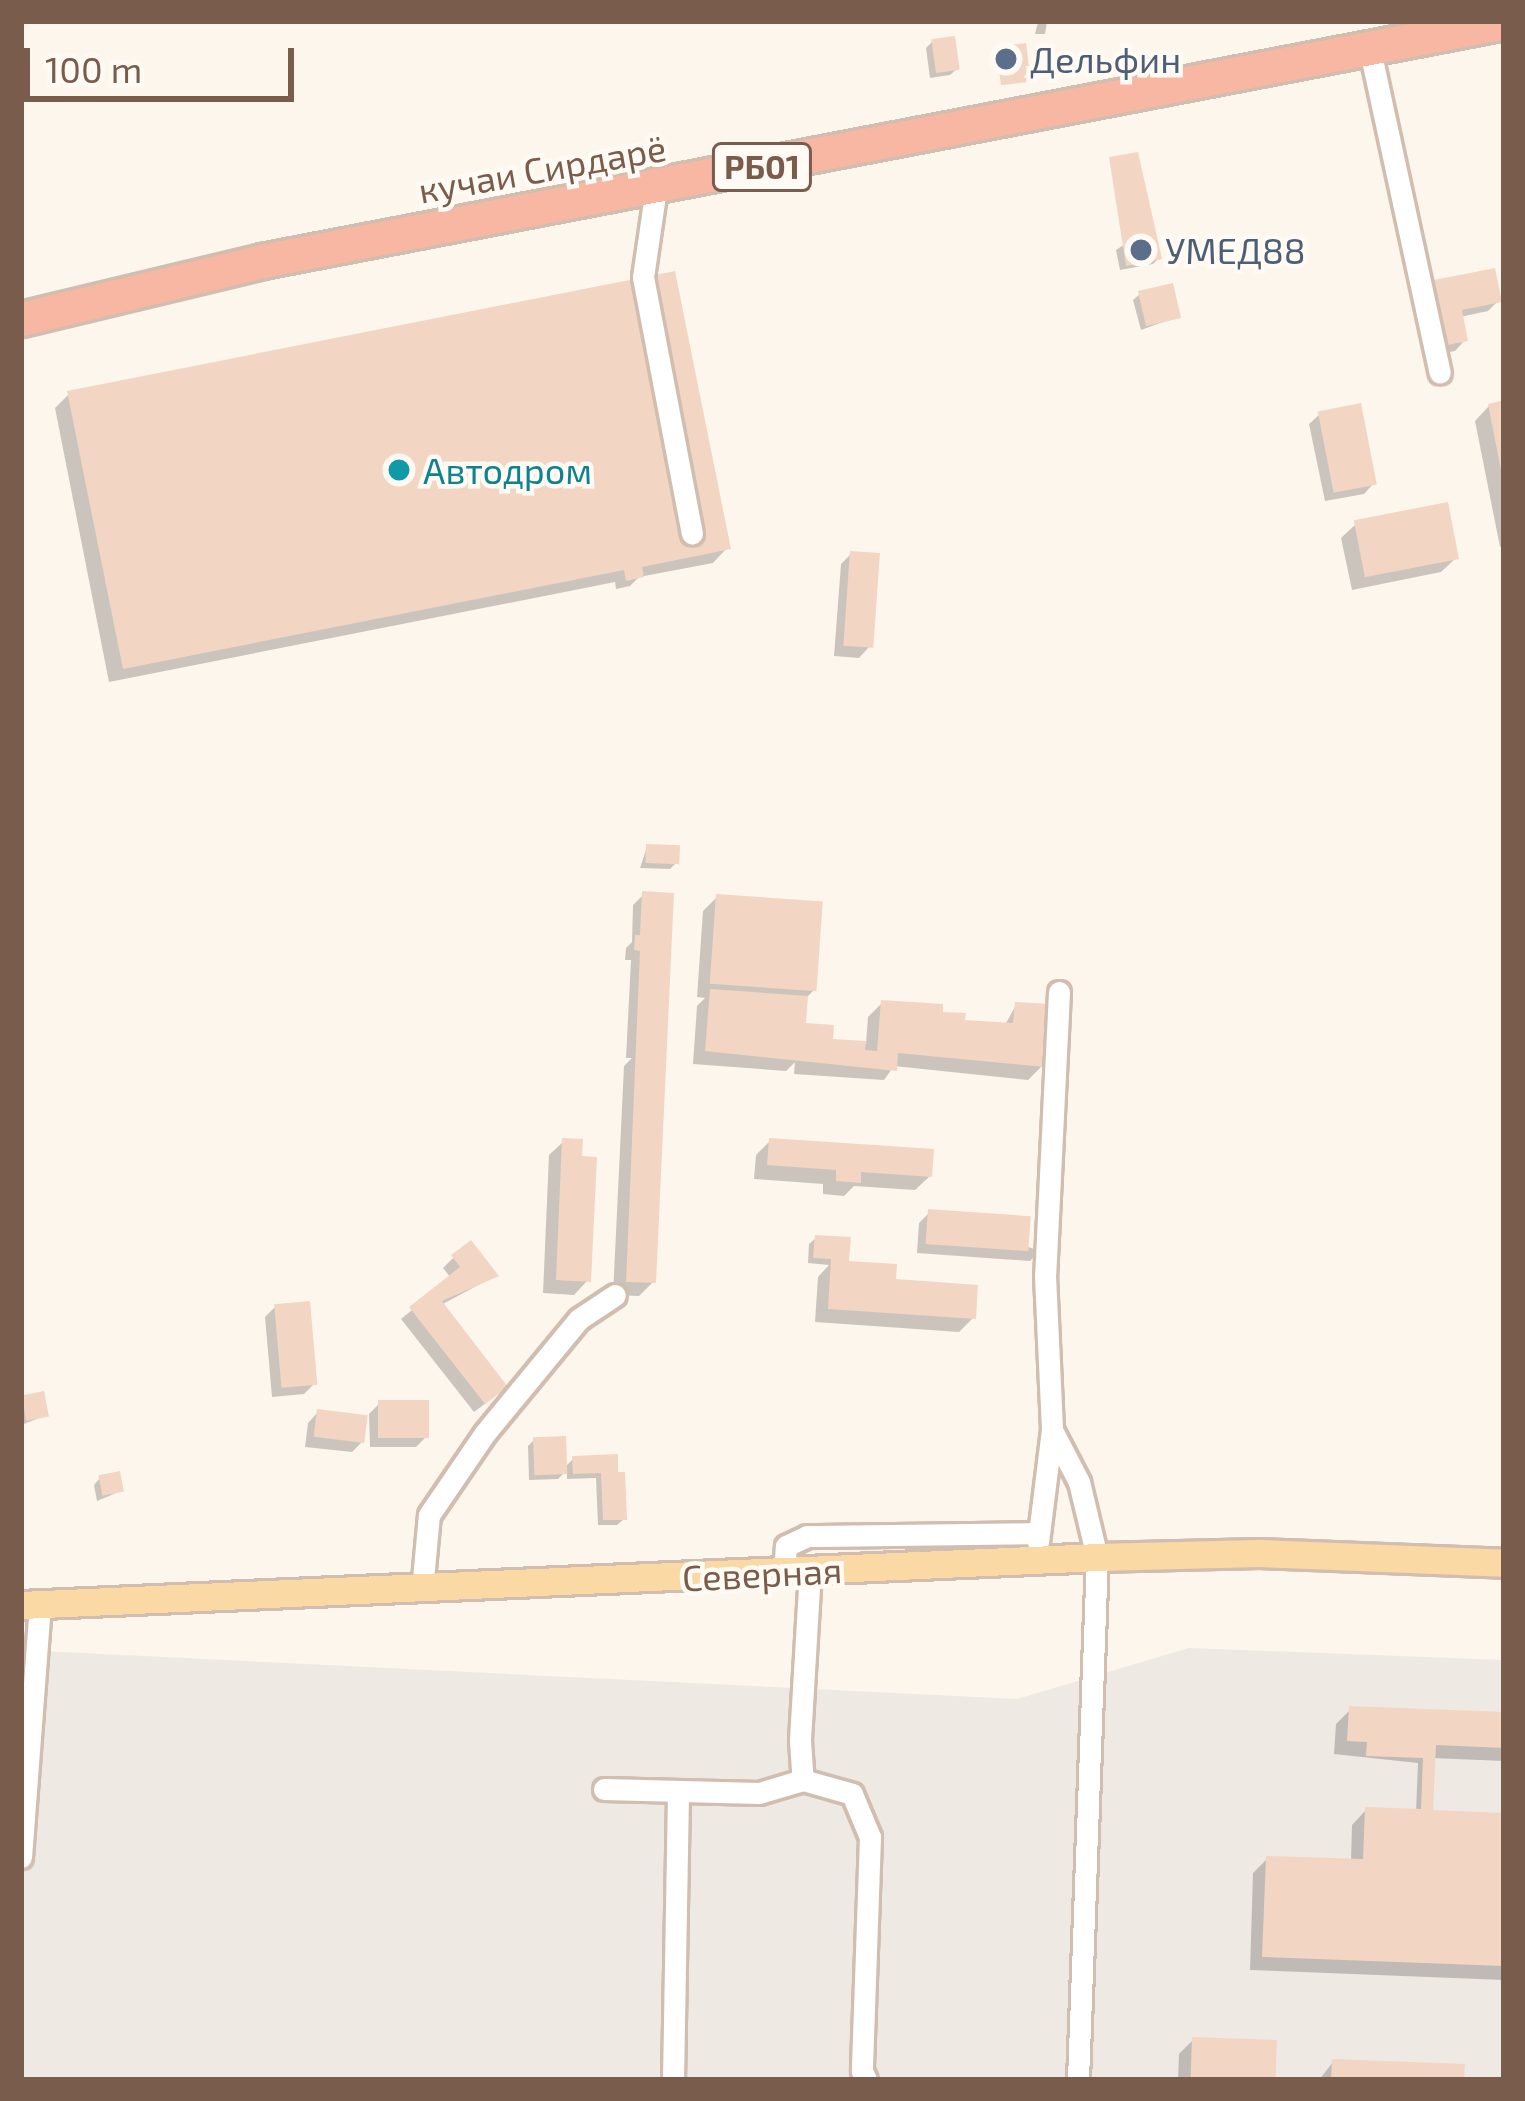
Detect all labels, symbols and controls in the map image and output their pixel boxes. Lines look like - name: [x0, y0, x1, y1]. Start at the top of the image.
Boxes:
- scale bar: [30, 24, 300, 98]
- place label: Дельфин: [1030, 37, 1181, 81]
- marker: Дельфин: [993, 46, 1019, 72]
- text: 100 m: [45, 47, 142, 90]
- street label: кучаи Сирдарё: [415, 125, 669, 211]
- road number: РБ01: [711, 140, 813, 194]
- place label: УМЕД88: [1165, 228, 1306, 272]
- marker: УМЕД88: [1128, 237, 1154, 263]
- place label: Автодром: [423, 448, 592, 492]
- marker: Автодром: [386, 457, 412, 483]
- street label: Северная: [681, 1547, 843, 1599]

